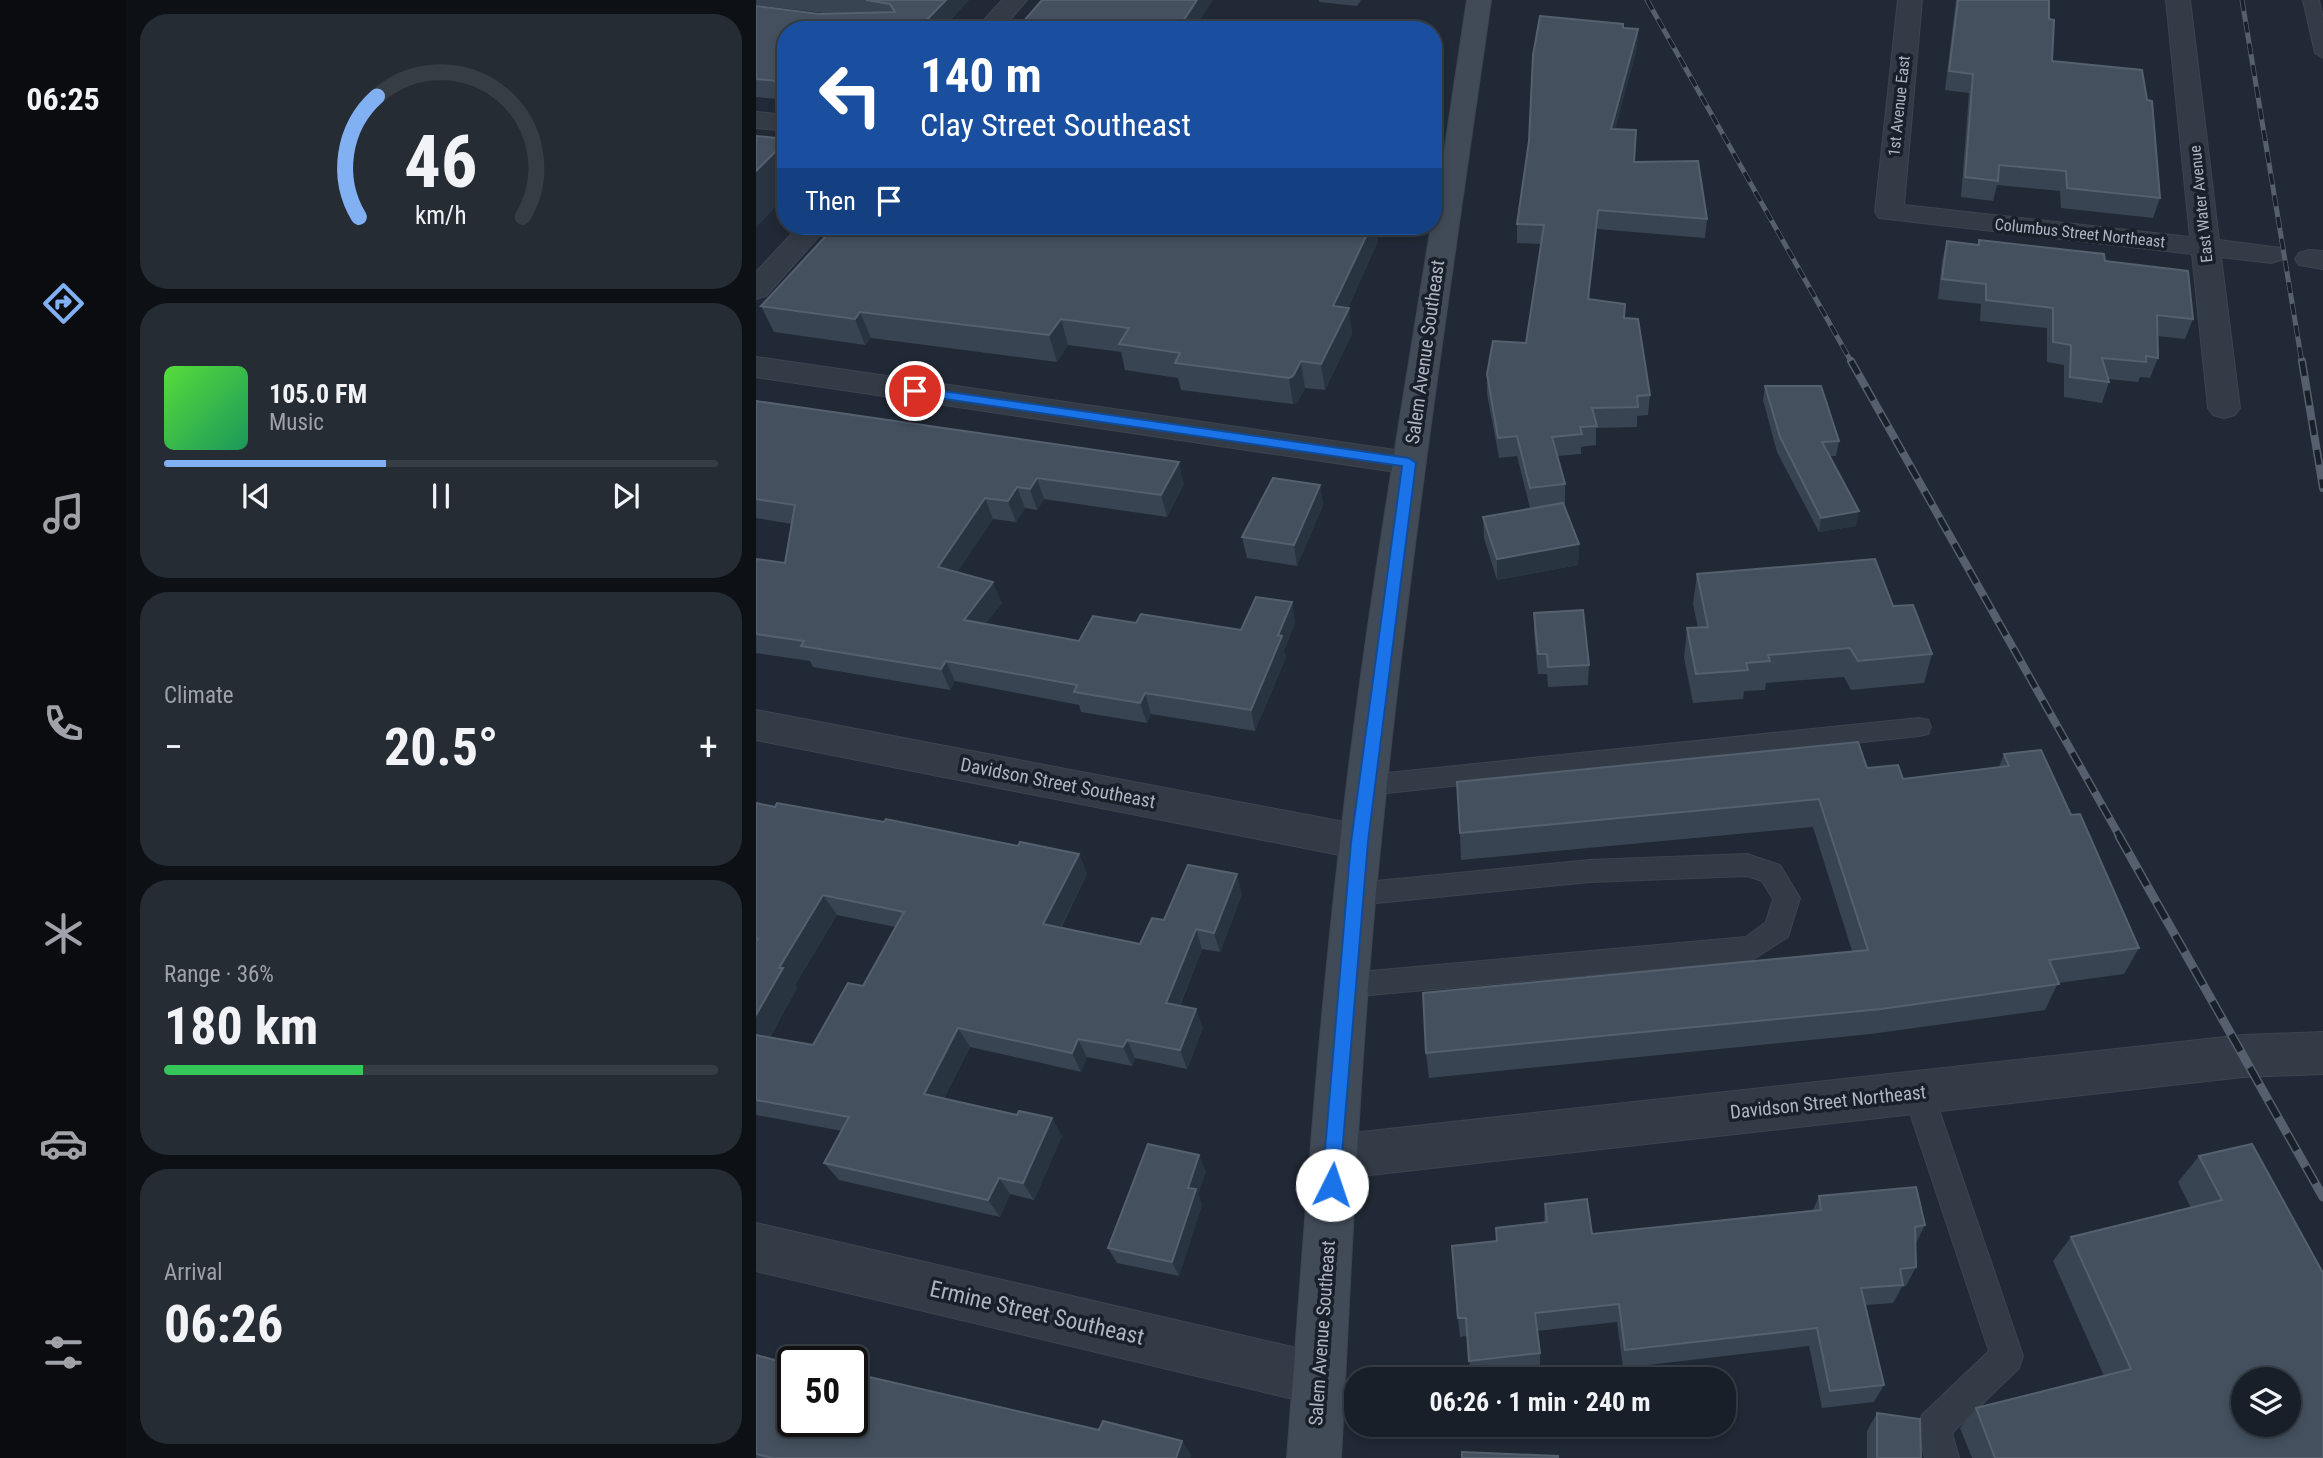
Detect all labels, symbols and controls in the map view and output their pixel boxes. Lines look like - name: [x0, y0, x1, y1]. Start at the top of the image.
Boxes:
- text: 140 m: [920, 47, 1042, 104]
- icon: left: [805, 49, 896, 140]
- street label: 1st Avenue East: [1884, 55, 1914, 157]
- text: 06:25: [26, 80, 100, 118]
- text: Clay Street Southeast: [920, 106, 1191, 144]
- text: 46: [404, 120, 478, 206]
- street label: East Water Avenue: [2185, 144, 2217, 264]
- icon: arrive: [870, 182, 908, 220]
- text: Then: [805, 186, 856, 216]
- text: km/h: [415, 201, 467, 230]
- street label: Columbus Street Northeast: [1994, 215, 2166, 251]
- street label: Salem Avenue Southeast: [1401, 258, 1449, 446]
- icon: directions: [39, 279, 88, 328]
- pin: [885, 361, 945, 421]
- icon: arrive: [896, 372, 934, 410]
- text: 105.0 FM: [269, 379, 367, 409]
- text: Music: [269, 409, 324, 436]
- icon: previous: [237, 477, 275, 515]
- icon: pause: [422, 477, 460, 515]
- icon: next: [607, 477, 645, 515]
- icon: music: [39, 489, 88, 538]
- text: Climate: [164, 682, 234, 709]
- icon: phone: [39, 699, 88, 748]
- text: 20.5°: [384, 717, 498, 778]
- text: −: [164, 725, 183, 769]
- text: +: [699, 725, 718, 769]
- street label: Davidson Street Southeast: [959, 753, 1157, 813]
- icon: climate: [39, 909, 88, 958]
- text: Range · 36%: [164, 961, 274, 988]
- text: 180 km: [164, 996, 318, 1057]
- street label: Davidson Street Northeast: [1729, 1080, 1927, 1124]
- icon: car: [39, 1119, 88, 1168]
- position arrow: [1295, 1148, 1369, 1222]
- street label: Salem Avenue Southeast: [1304, 1240, 1340, 1426]
- text: Arrival: [164, 1259, 223, 1286]
- street label: Ermine Street Southeast: [927, 1275, 1147, 1351]
- text: 06:26: [164, 1294, 283, 1355]
- icon: filters: [39, 1328, 88, 1377]
- speed limit sign: 50: [777, 1346, 868, 1437]
- map controls: [2231, 1367, 2301, 1437]
- button: layers: [2231, 1367, 2301, 1437]
- text: 06:26 · 1 min · 240 m: [1430, 1387, 1650, 1417]

